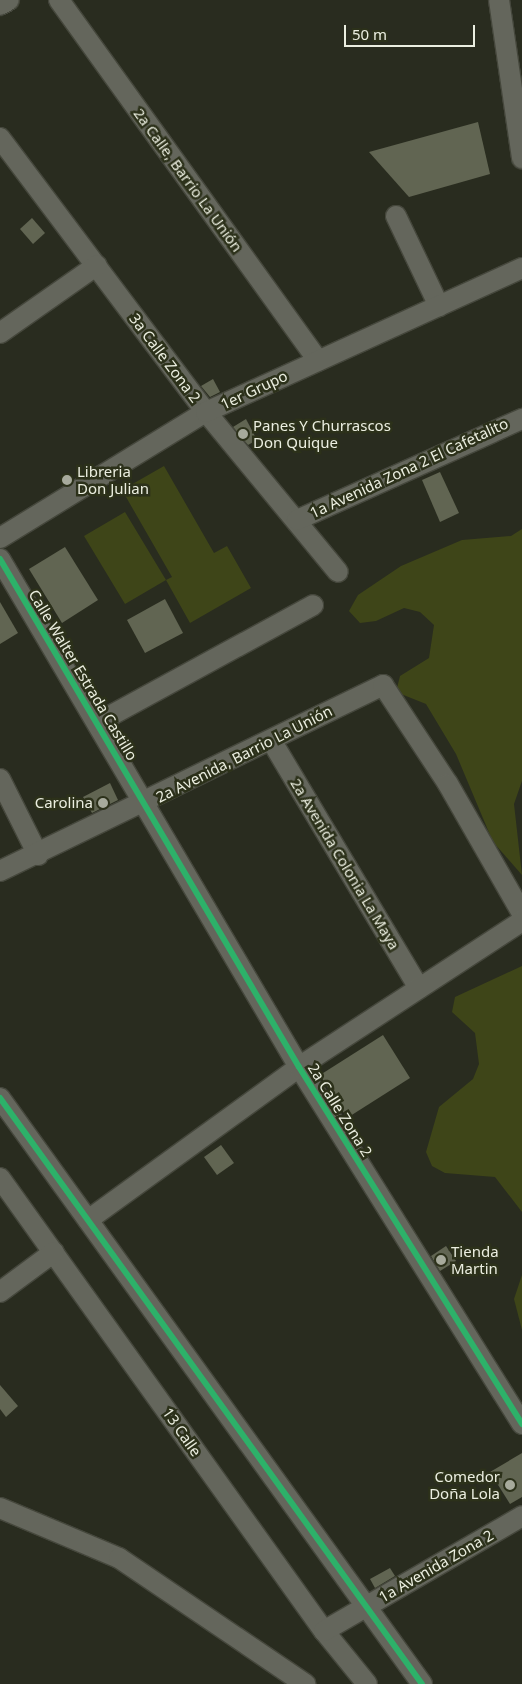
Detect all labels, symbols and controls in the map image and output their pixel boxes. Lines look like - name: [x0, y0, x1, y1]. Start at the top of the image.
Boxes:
- scale bar: [347, 15, 478, 47]
- text: 50 m: [352, 24, 387, 44]
- street label: 2a Calle, Barrio La Unión: [130, 105, 246, 255]
- street label: 3a Calle Zona 2: [126, 310, 204, 406]
- street label: 1er Grupo: [218, 367, 290, 413]
- street label: 1a Avenida Zona 2 El Cafetalito: [307, 414, 511, 522]
- place label: Panes Y Churrascos Don Quique: [253, 416, 391, 451]
- marker: Panes Y Churrascos Don Quique: [237, 428, 249, 440]
- place label: Libreria Don Julian: [77, 462, 149, 497]
- marker: Libreria Don Julian: [61, 474, 73, 486]
- street label: Calle Walter Estrada Castillo: [25, 586, 141, 764]
- street label: 2a Avenida, Barrio La Unión: [153, 702, 335, 806]
- street label: 2a Avenida Colonia La Maya: [287, 775, 403, 953]
- place label: Carolina: [35, 794, 93, 812]
- marker: Carolina: [97, 797, 109, 809]
- street label: 2a Calle Zona 2: [304, 1060, 376, 1160]
- place label: Tienda Martin: [451, 1242, 499, 1277]
- marker: Tienda Martin: [435, 1254, 447, 1266]
- street label: 13 Calle: [159, 1404, 205, 1460]
- place label: Comedor Doña Lola: [429, 1467, 500, 1502]
- marker: Comedor Doña Lola: [504, 1479, 516, 1491]
- street label: 1a Avenida Zona 2: [376, 1526, 496, 1606]

